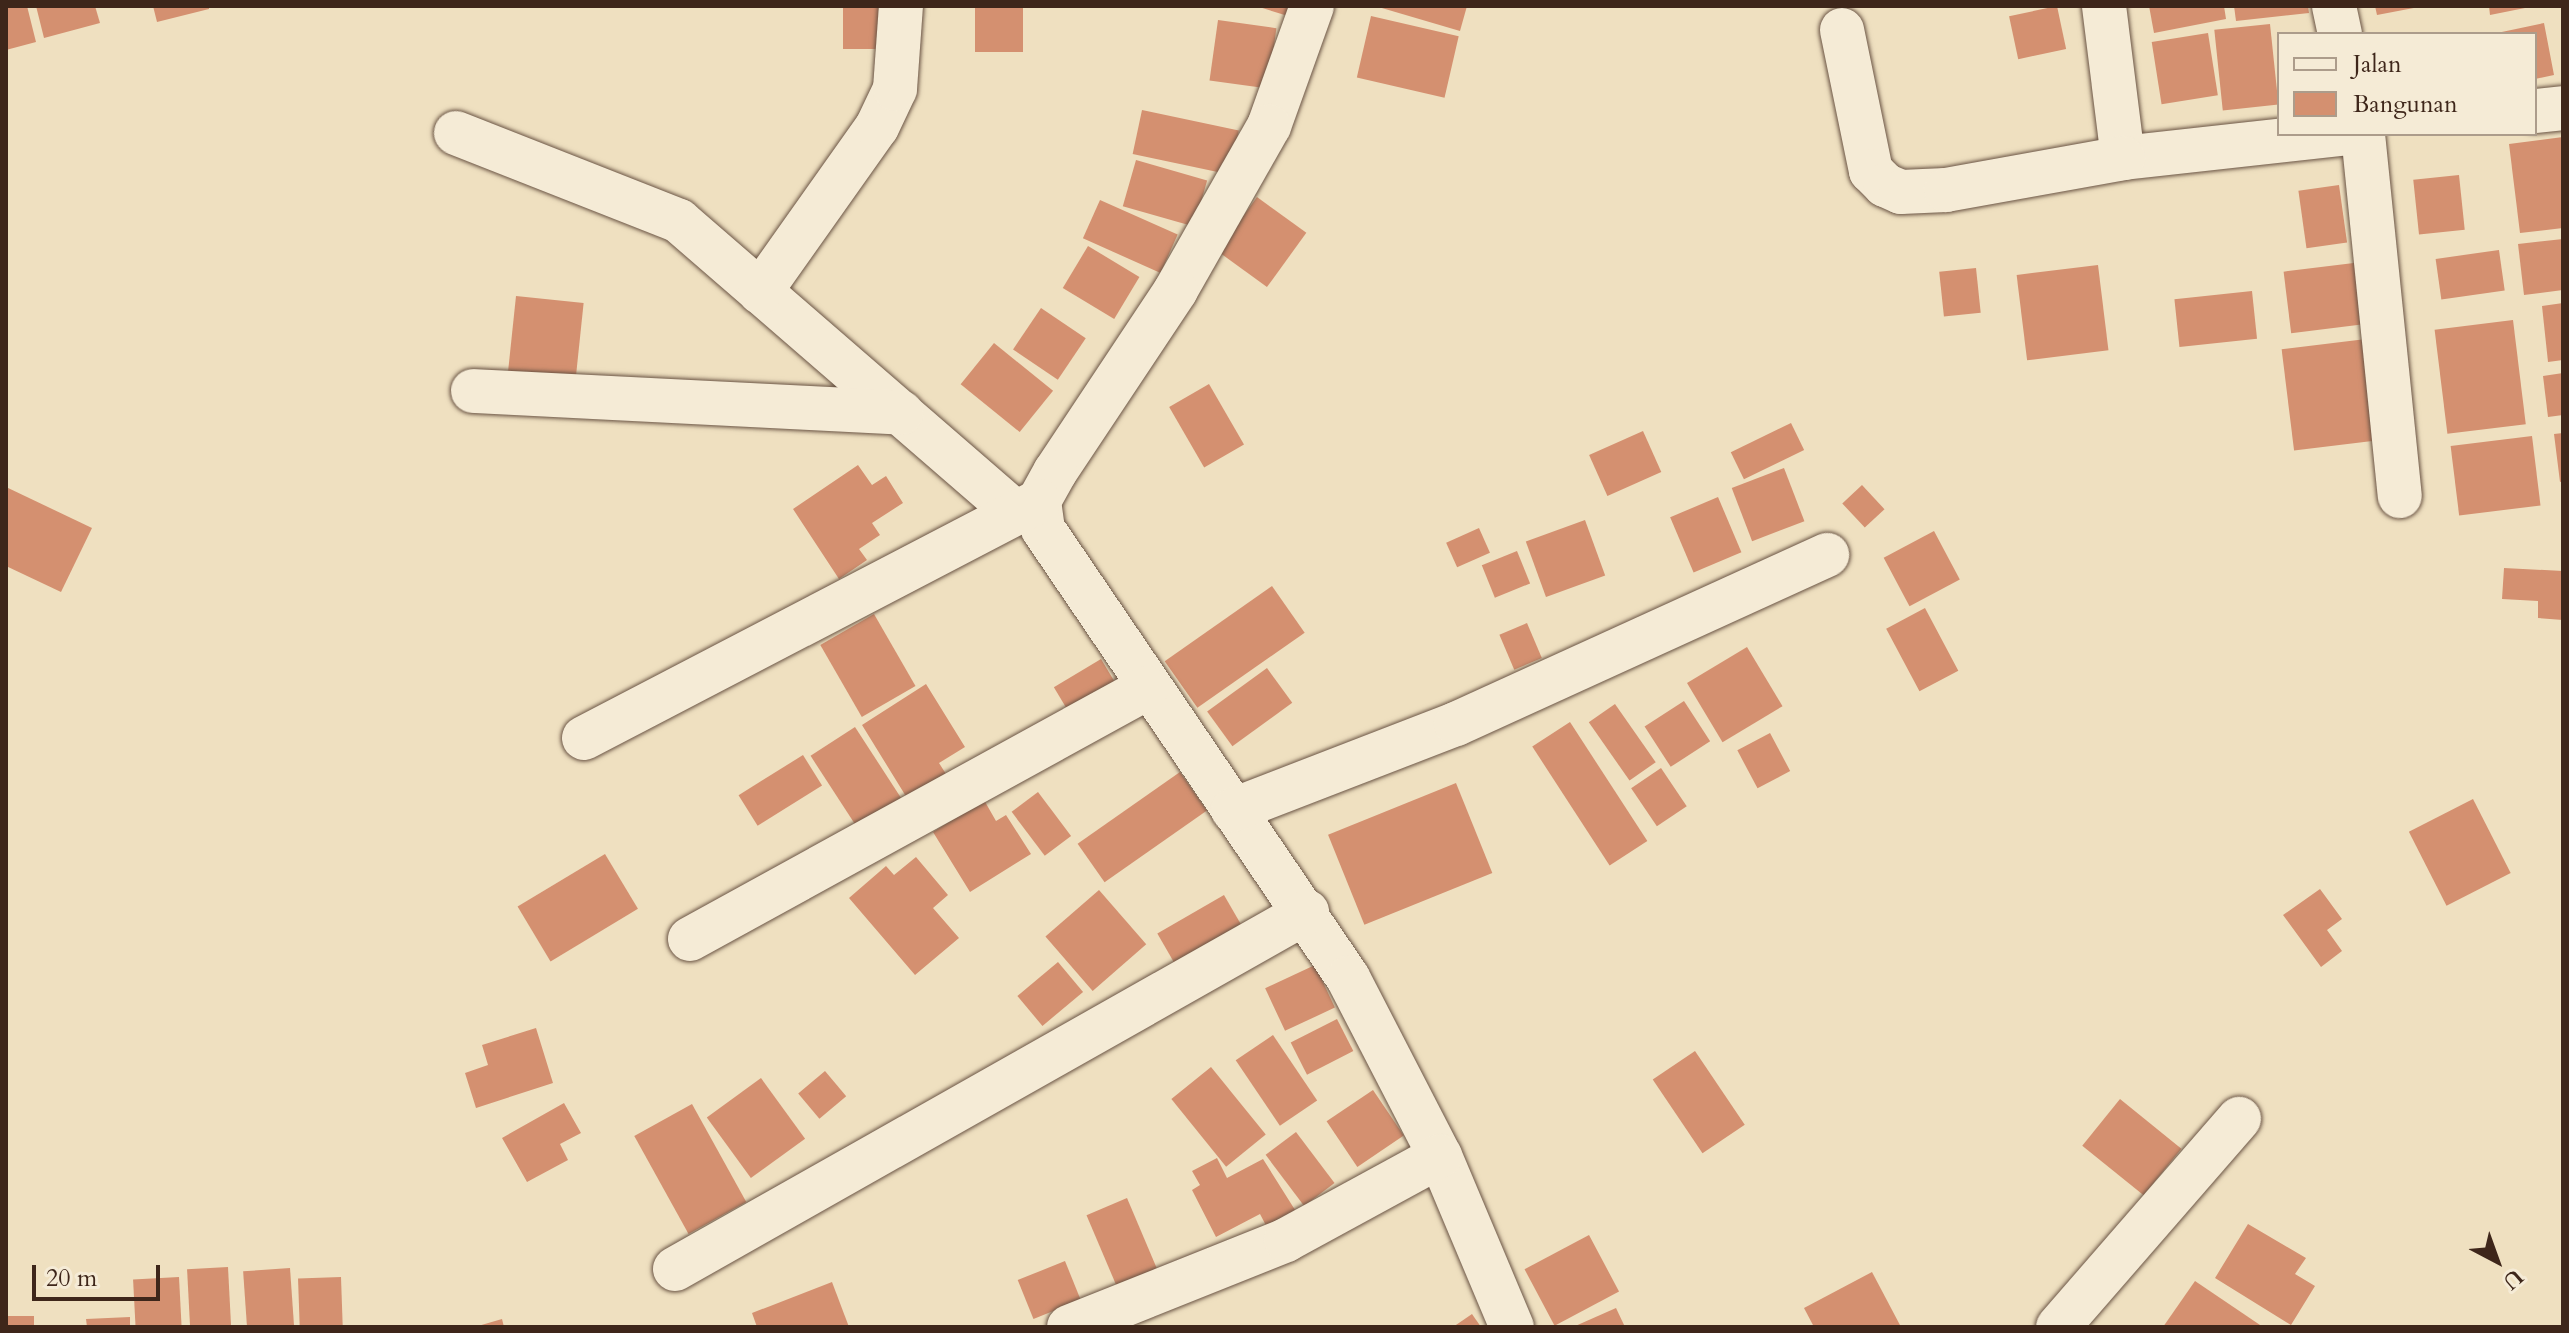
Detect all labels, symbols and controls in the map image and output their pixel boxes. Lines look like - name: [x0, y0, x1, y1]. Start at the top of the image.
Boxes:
- legend: [2277, 32, 2537, 136]
- text: Jalan: [2353, 48, 2402, 81]
- text: Bangunan: [2353, 88, 2458, 121]
- north arrow: [2457, 1221, 2537, 1301]
- scale bar: [36, 1249, 164, 1299]
- text: 20 m: [46, 1262, 97, 1295]
- text: U: [2496, 1262, 2529, 1296]

